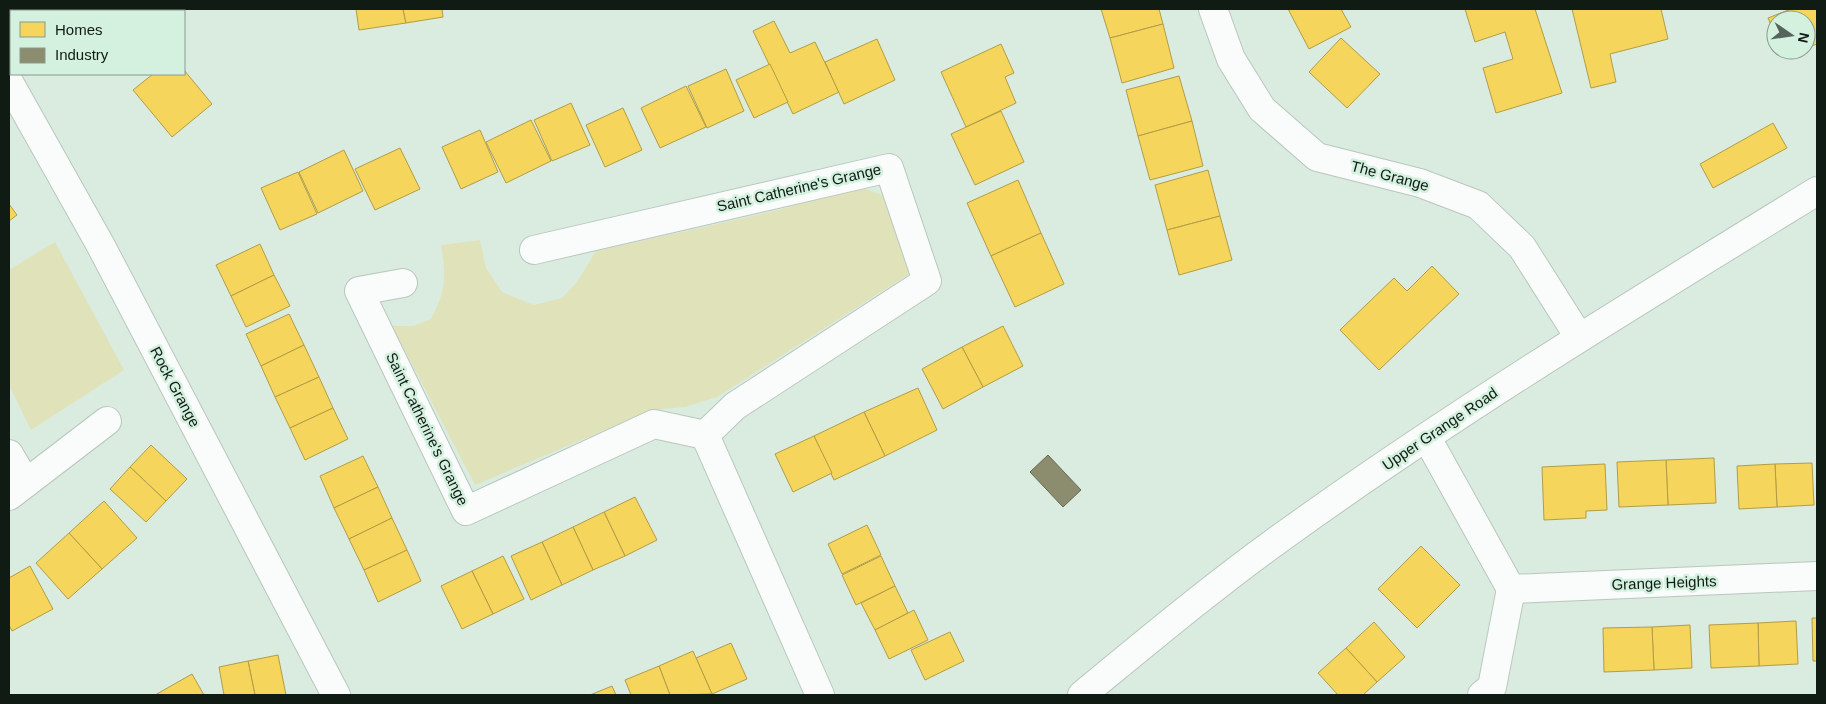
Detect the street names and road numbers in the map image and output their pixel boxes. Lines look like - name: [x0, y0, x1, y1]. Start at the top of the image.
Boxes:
- street label: The Grange: [1349, 157, 1431, 194]
- street label: Saint Catherine's Grange: [715, 160, 883, 215]
- street label: Rock Grange: [147, 344, 204, 430]
- street label: Saint Catherine's Grange: [383, 350, 472, 508]
- street label: Upper Grange Road: [1379, 384, 1500, 473]
- street label: Grange Heights: [1611, 572, 1717, 593]

